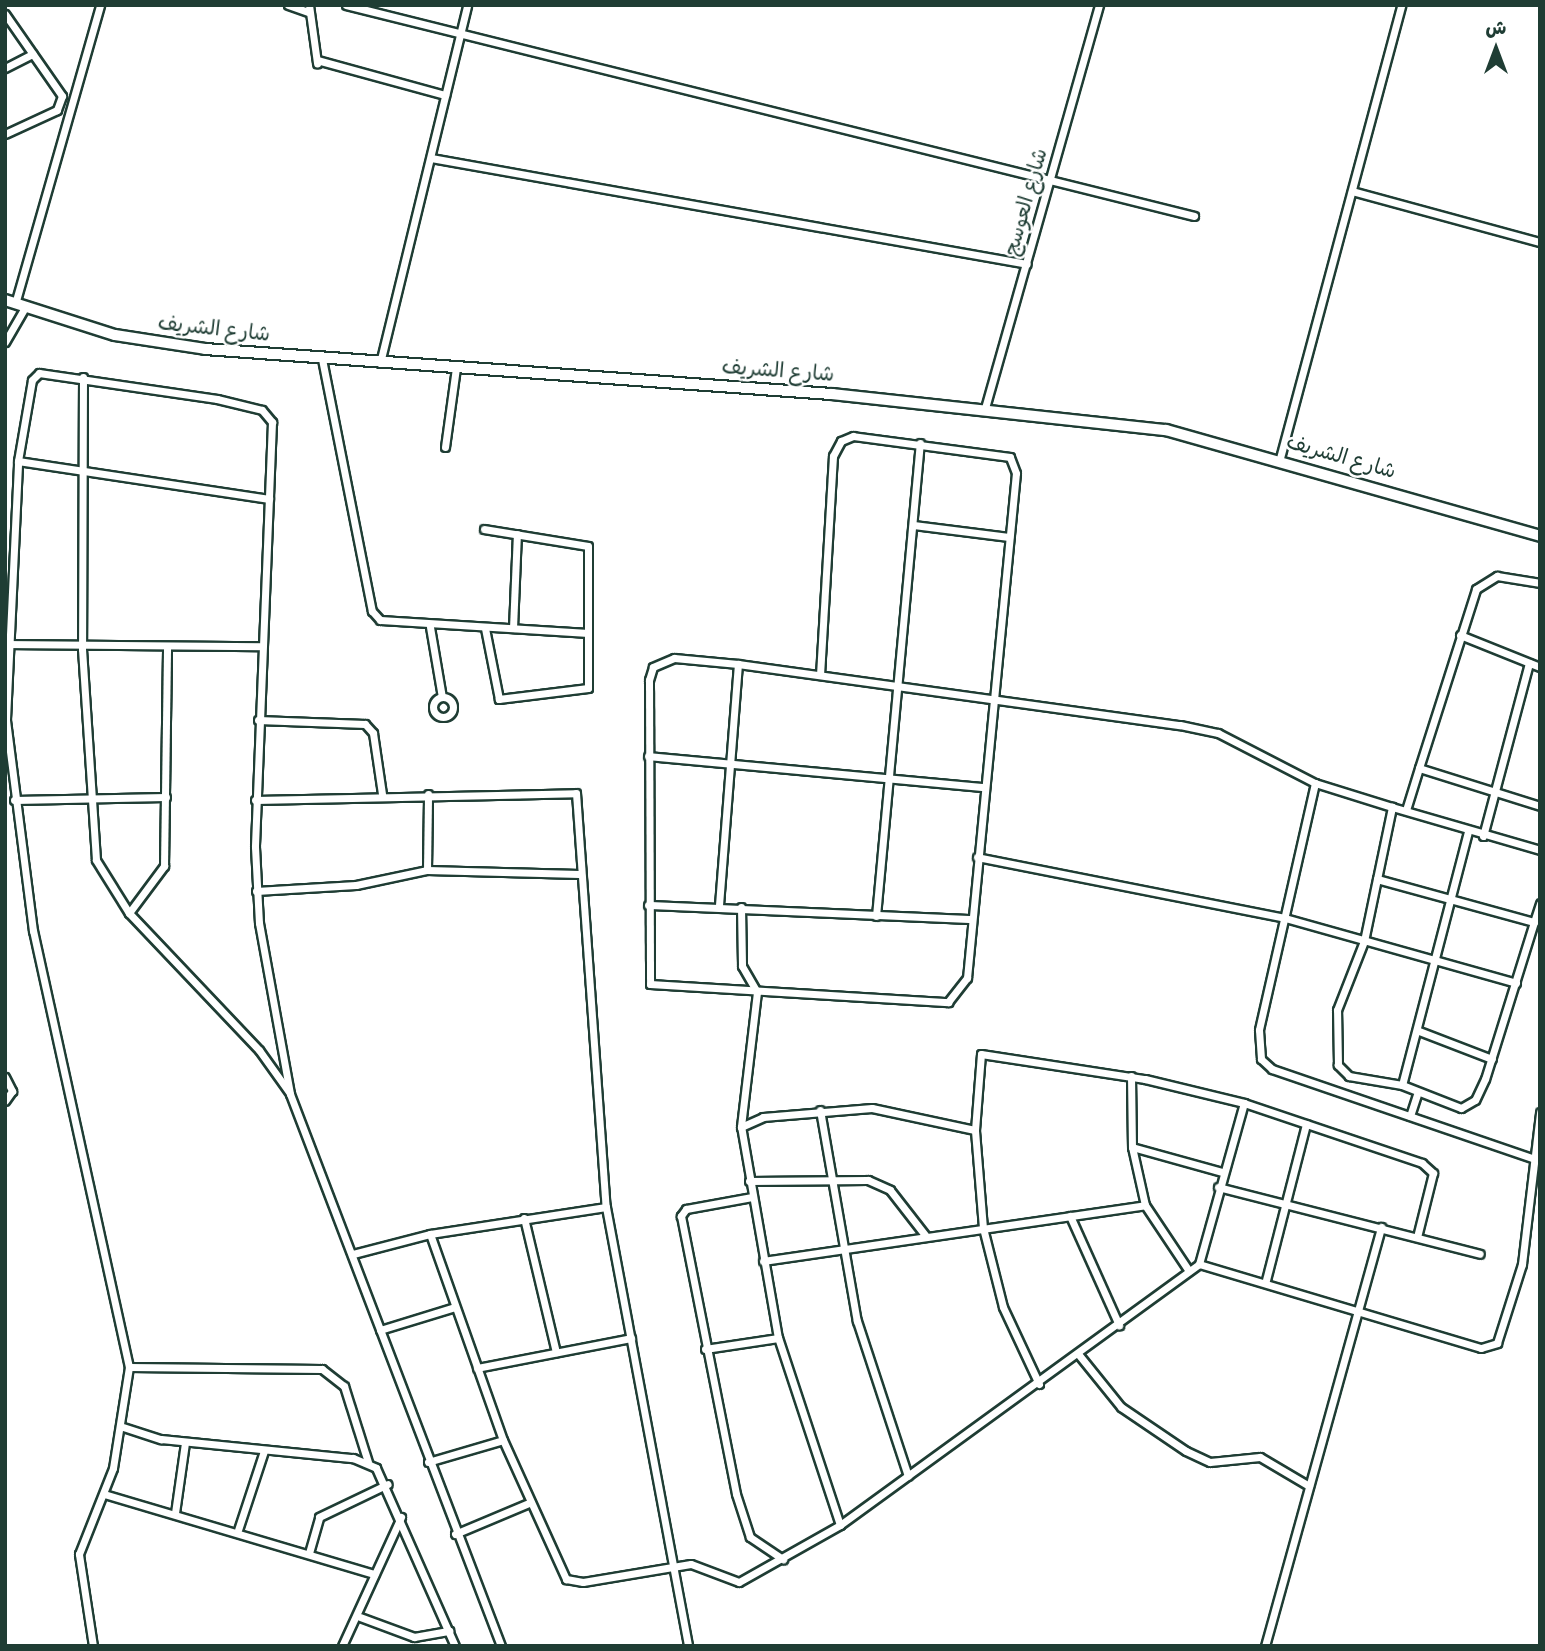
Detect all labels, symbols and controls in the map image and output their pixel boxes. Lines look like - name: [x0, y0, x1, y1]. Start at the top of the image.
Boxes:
- north arrow: [1461, 14, 1531, 84]
- text: ش: [1486, 16, 1506, 40]
- street label: شارع العوسج: [999, 145, 1053, 259]
- street label: شارع الشريف: [157, 311, 271, 347]
- street label: شارع الشريف: [721, 354, 835, 388]
- street label: شارع الشريف: [1283, 429, 1399, 485]

